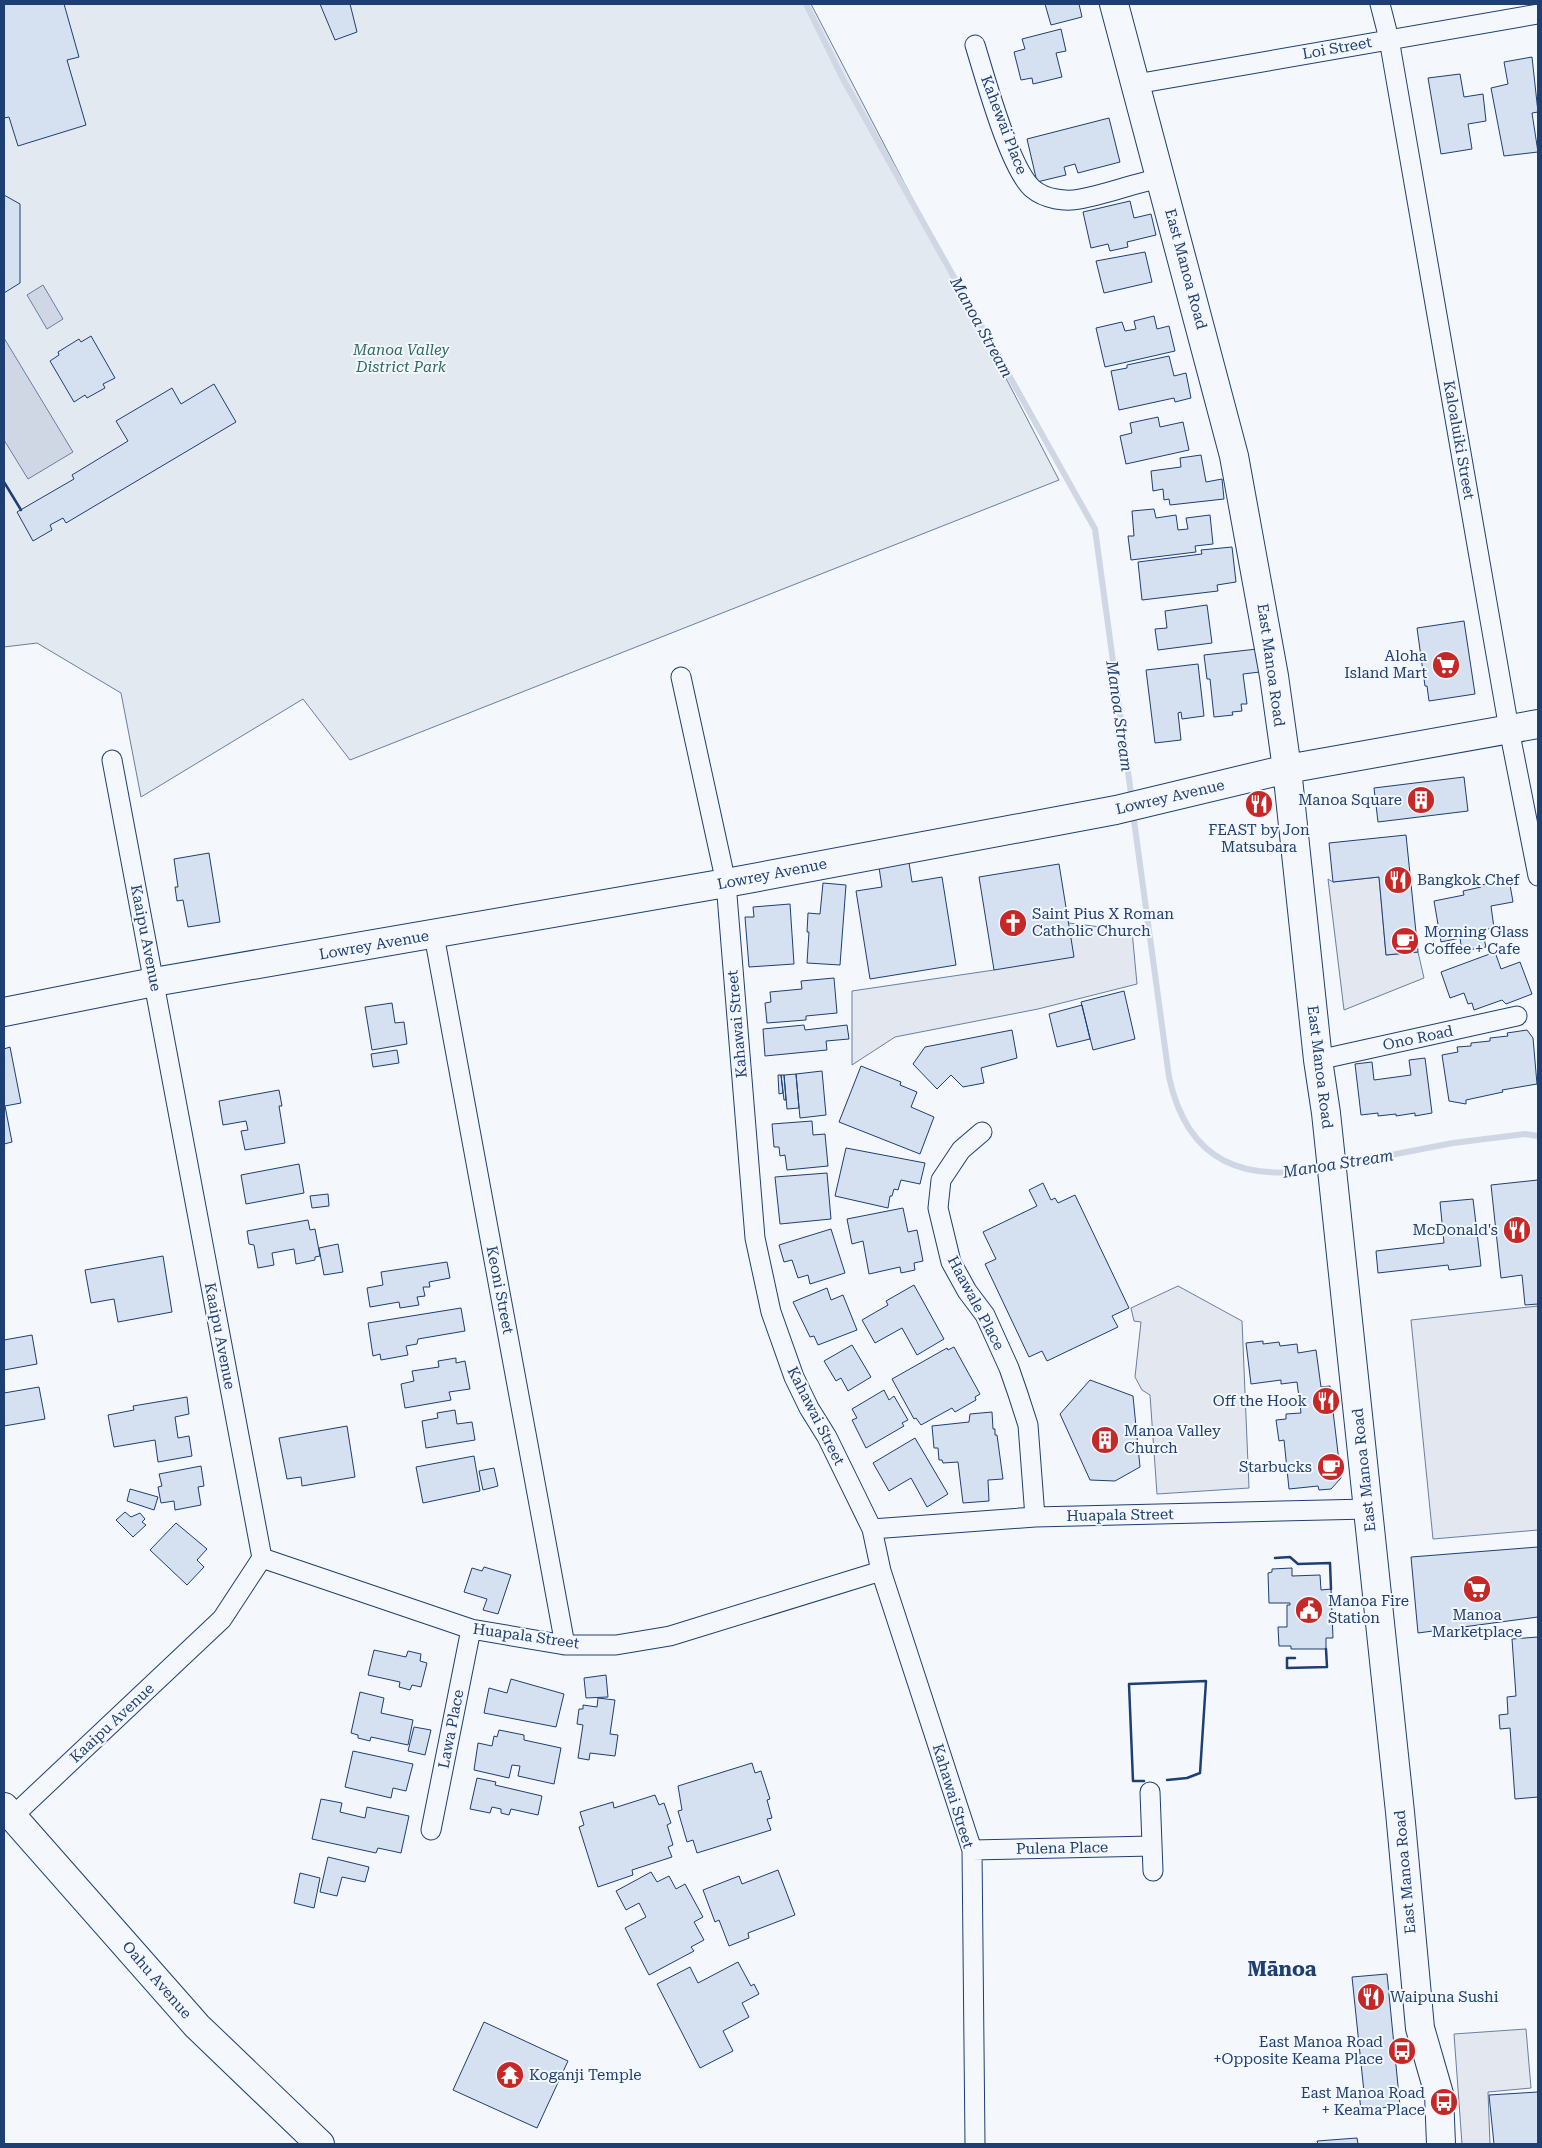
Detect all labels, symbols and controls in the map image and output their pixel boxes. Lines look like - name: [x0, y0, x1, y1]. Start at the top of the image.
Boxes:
- street label: Loi Street: [1301, 33, 1374, 63]
- street label: Kahewai Place: [977, 73, 1031, 177]
- street label: East Manoa Road: [1161, 207, 1211, 332]
- water label: Manoa Stream: [946, 273, 1017, 381]
- park label: Manoa Valley District Park: [352, 341, 449, 376]
- street label: Kaloaluiki Street: [1440, 379, 1478, 501]
- street label: East Manoa Road: [1253, 602, 1289, 728]
- place label: Aloha Island Mart: [1344, 647, 1427, 682]
- supermarket icon: Aloha Island Mart: [1431, 650, 1461, 680]
- water label: Manoa Stream: [1102, 658, 1137, 773]
- street label: Lowrey Avenue: [1114, 776, 1226, 818]
- building icon: Manoa Square: [1406, 785, 1436, 815]
- restaurant icon: FEAST by Jon Matsubara: [1244, 789, 1274, 819]
- place label: Manoa Square: [1298, 791, 1402, 809]
- place label: FEAST by Jon Matsubara: [1208, 821, 1310, 856]
- street label: Lowrey Avenue: [716, 855, 828, 893]
- restaurant icon: Bangkok Chef: [1383, 865, 1413, 895]
- place label: Bangkok Chef: [1417, 871, 1520, 889]
- street label: Kaaipu Avenue: [127, 883, 165, 993]
- place label: Saint Pius X Roman Catholic Church: [1032, 905, 1174, 940]
- church icon: Saint Pius X Roman Catholic Church: [998, 908, 1028, 938]
- place label: Morning Glass Coffee + Cafe: [1424, 923, 1529, 958]
- street label: Lowrey Avenue: [318, 926, 430, 964]
- cafe icon: Morning Glass Coffee + Cafe: [1390, 926, 1420, 956]
- street label: Kahawai Street: [723, 969, 751, 1079]
- street label: East Manoa Road: [1304, 1004, 1337, 1130]
- street label: Ono Road: [1381, 1022, 1455, 1054]
- water label: Manoa Stream: [1280, 1145, 1395, 1182]
- restaurant icon: McDonald's: [1502, 1215, 1532, 1245]
- place label: McDonald's: [1413, 1221, 1498, 1239]
- street label: Keoni Street: [483, 1244, 517, 1336]
- street label: Haawale Place: [944, 1253, 1008, 1353]
- street label: Kaaipu Avenue: [201, 1281, 239, 1391]
- street label: Kahawai Street: [783, 1364, 849, 1469]
- restaurant icon: Off the Hook: [1311, 1386, 1341, 1416]
- place label: Off the Hook: [1213, 1392, 1307, 1410]
- street label: East Manoa Road: [1349, 1407, 1379, 1533]
- place label: Manoa Valley Church: [1124, 1422, 1221, 1457]
- building icon: Manoa Valley Church: [1090, 1425, 1120, 1455]
- cafe icon: Starbucks: [1316, 1452, 1346, 1482]
- place label: Starbucks: [1239, 1458, 1312, 1476]
- street label: Huapala Street: [1066, 1505, 1174, 1525]
- supermarket icon: Manoa Marketplace: [1462, 1574, 1492, 1604]
- place label: Manoa Fire Station: [1328, 1592, 1409, 1627]
- public building icon: Manoa Fire Station: [1294, 1595, 1324, 1625]
- place label: Manoa Marketplace: [1432, 1606, 1522, 1641]
- street label: Huapala Street: [472, 1620, 581, 1652]
- street label: Kaaipu Avenue: [66, 1679, 158, 1767]
- street label: Lawa Place: [435, 1688, 467, 1770]
- street label: Kahawai Street: [929, 1742, 978, 1851]
- street label: East Manoa Road: [1391, 1809, 1419, 1935]
- street label: Pulena Place: [1016, 1838, 1108, 1858]
- street label: Oahu Avenue: [119, 1938, 195, 2022]
- district label: Mānoa: [1247, 1957, 1317, 1981]
- restaurant icon: Waipuna Sushi: [1356, 1982, 1386, 2012]
- place label: Waipuna Sushi: [1390, 1988, 1499, 2006]
- place label: East Manoa Road +Opposite Keama Place: [1213, 2033, 1383, 2068]
- bus stop icon: East Manoa Road +Opposite Keama Place: [1387, 2036, 1417, 2066]
- temple icon: Koganji Temple: [495, 2060, 525, 2090]
- place label: Koganji Temple: [529, 2066, 642, 2084]
- place label: East Manoa Road + Keama Place: [1301, 2084, 1425, 2119]
- bus stop icon: East Manoa Road + Keama Place: [1429, 2087, 1459, 2117]

